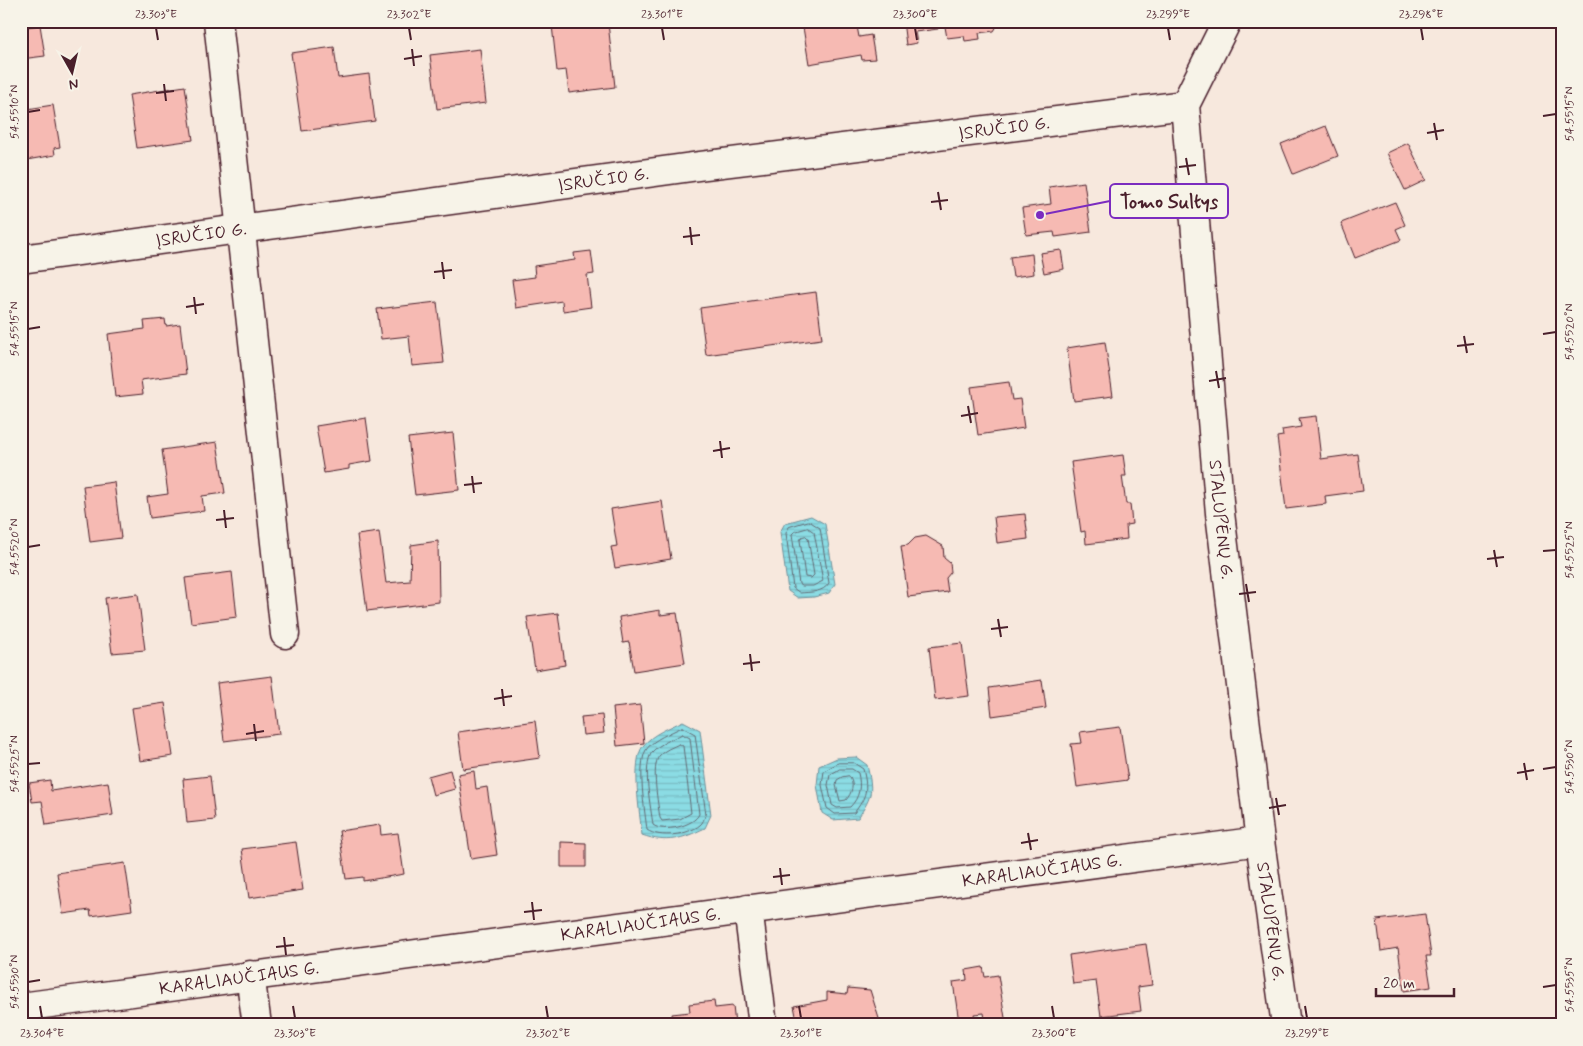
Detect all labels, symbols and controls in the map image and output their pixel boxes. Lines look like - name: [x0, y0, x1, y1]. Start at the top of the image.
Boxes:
- text: 23.303°E: [135, 7, 177, 23]
- text: 23.302°E: [387, 7, 431, 23]
- text: 23.301°E: [641, 7, 683, 23]
- text: 23.300°E: [893, 7, 937, 23]
- text: 23.299°E: [1146, 7, 1190, 23]
- text: 23.298°E: [1399, 7, 1443, 23]
- north arrow: [48, 48, 98, 98]
- text: N: [68, 74, 80, 93]
- text: 54.5510°N: [7, 85, 23, 139]
- text: 54.5515°N: [1562, 87, 1578, 141]
- street label: ĮSRUČIO G.: [958, 111, 1051, 146]
- street label: ĮSRUČIO G.: [557, 162, 650, 198]
- callout: Tomo Sultys: [1110, 184, 1228, 218]
- text: Tomo Sultys: [1120, 190, 1219, 215]
- street label: ĮSRUČIO G.: [155, 217, 248, 253]
- text: 54.5515°N: [7, 302, 23, 356]
- text: 54.5520°N: [1562, 304, 1578, 360]
- street label: STALUPĖNŲ G.: [1202, 459, 1239, 581]
- text: 54.5520°N: [7, 519, 23, 575]
- text: 54.5525°N: [1562, 521, 1578, 579]
- text: 54.5525°N: [7, 735, 23, 793]
- text: 54.5530°N: [1562, 740, 1578, 794]
- street label: KARALIAUČIAUS G.: [961, 849, 1123, 894]
- street label: STALUPĖNŲ G.: [1250, 860, 1291, 983]
- street label: KARALIAUČIAUS G.: [559, 902, 722, 948]
- text: 54.5530°N: [7, 955, 23, 1009]
- street label: KARALIAUČIAUS G.: [158, 956, 321, 1001]
- text: 54.5535°N: [1562, 957, 1578, 1013]
- scale bar: [1376, 966, 1453, 998]
- text: 20 m: [1383, 974, 1415, 994]
- text: 23.304°E: [20, 1026, 64, 1042]
- text: 23.303°E: [274, 1026, 316, 1042]
- text: 23.302°E: [526, 1026, 570, 1042]
- text: 23.301°E: [780, 1026, 822, 1042]
- text: 23.300°E: [1032, 1026, 1076, 1042]
- text: 23.299°E: [1285, 1026, 1329, 1042]

